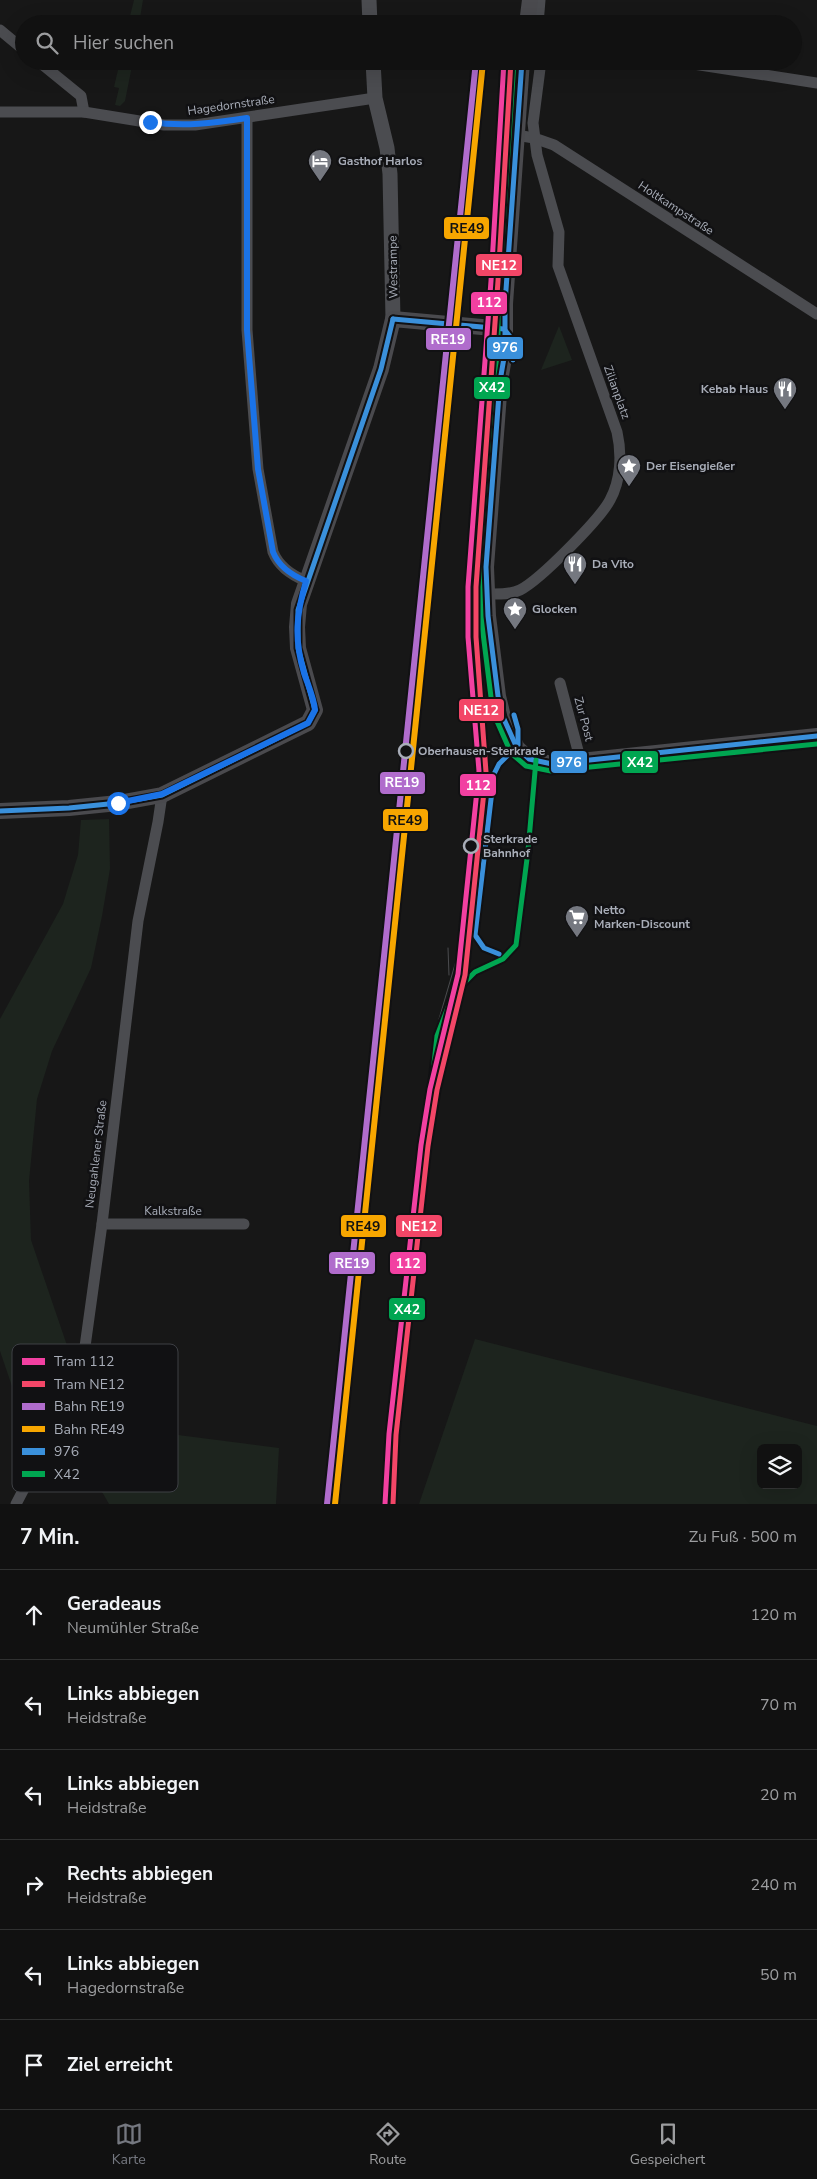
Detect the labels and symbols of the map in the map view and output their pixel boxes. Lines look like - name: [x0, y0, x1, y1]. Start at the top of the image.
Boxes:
- street label: Hagedornstraße: [186, 91, 276, 119]
- route end: [139, 111, 162, 134]
- hotel icon: Gasthof Harlos: [307, 148, 333, 182]
- place label: Gasthof Harlos: [338, 153, 423, 169]
- street label: Holtkampstraße: [635, 178, 717, 238]
- line badge: RE49: [443, 216, 490, 240]
- text: RE49: [450, 219, 484, 238]
- street label: Westrampe: [384, 235, 402, 299]
- line badge: NE12: [475, 253, 523, 277]
- text: NE12: [481, 256, 517, 275]
- line badge: 112: [470, 291, 508, 315]
- text: 112: [476, 293, 502, 312]
- line badge: RE19: [425, 327, 472, 351]
- text: RE19: [431, 330, 465, 349]
- line badge: 976: [486, 336, 524, 360]
- text: 976: [492, 338, 518, 357]
- street label: Zilianplatz: [600, 363, 634, 421]
- line badge: X42: [473, 376, 511, 400]
- restaurant icon: Kebab Haus: [772, 376, 798, 410]
- text: X42: [478, 378, 505, 397]
- place label: Kebab Haus: [701, 381, 768, 397]
- place icon: Der Eisengießer: [616, 453, 642, 487]
- place label: Der Eisengießer: [646, 458, 735, 474]
- restaurant icon: Da Vito: [562, 551, 588, 585]
- place label: Da Vito: [592, 556, 634, 572]
- place icon: Glocken: [502, 596, 528, 630]
- place label: Glocken: [532, 601, 577, 617]
- street label: Zur Post: [570, 695, 598, 744]
- line badge: NE12: [458, 698, 505, 722]
- text: NE12: [463, 701, 499, 720]
- marker: Oberhausen-Sterkrade: [398, 743, 414, 759]
- place label: Oberhausen-Sterkrade: [418, 743, 546, 759]
- line badge: 976: [550, 750, 588, 774]
- line badge: X42: [621, 750, 659, 774]
- text: 976: [556, 753, 582, 772]
- text: X42: [626, 753, 653, 772]
- line badge: RE19: [379, 771, 426, 795]
- text: RE19: [385, 773, 419, 792]
- line badge: 112: [459, 773, 497, 797]
- text: 112: [465, 776, 491, 795]
- route start: [107, 792, 130, 815]
- line badge: RE49: [382, 808, 429, 832]
- text: RE49: [388, 811, 422, 830]
- place label: Sterkrade Bahnhof: [483, 831, 538, 861]
- marker: Sterkrade Bahnhof: [463, 838, 479, 854]
- place label: Netto Marken-Discount: [594, 902, 690, 932]
- supermarket icon: Netto Marken-Discount: [564, 904, 590, 938]
- street label: Neugahlener Straße: [81, 1099, 111, 1209]
- street label: Kalkstraße: [144, 1203, 202, 1219]
- line badge: RE49: [340, 1214, 387, 1238]
- line badge: NE12: [395, 1214, 443, 1238]
- text: RE49: [346, 1217, 380, 1236]
- text: NE12: [401, 1217, 437, 1236]
- line badge: RE19: [328, 1251, 376, 1275]
- line badge: 112: [389, 1251, 427, 1275]
- text: RE19: [335, 1254, 369, 1273]
- text: 112: [395, 1254, 421, 1273]
- line badge: X42: [388, 1297, 426, 1321]
- text: X42: [393, 1300, 420, 1319]
- legend: [12, 1344, 178, 1492]
- text: Tram 112: [54, 1352, 115, 1371]
- text: Tram NE12: [54, 1375, 125, 1394]
- text: Bahn RE19: [54, 1397, 125, 1416]
- text: Bahn RE49: [54, 1420, 125, 1439]
- text: 976: [54, 1442, 79, 1461]
- text: X42: [54, 1465, 80, 1484]

